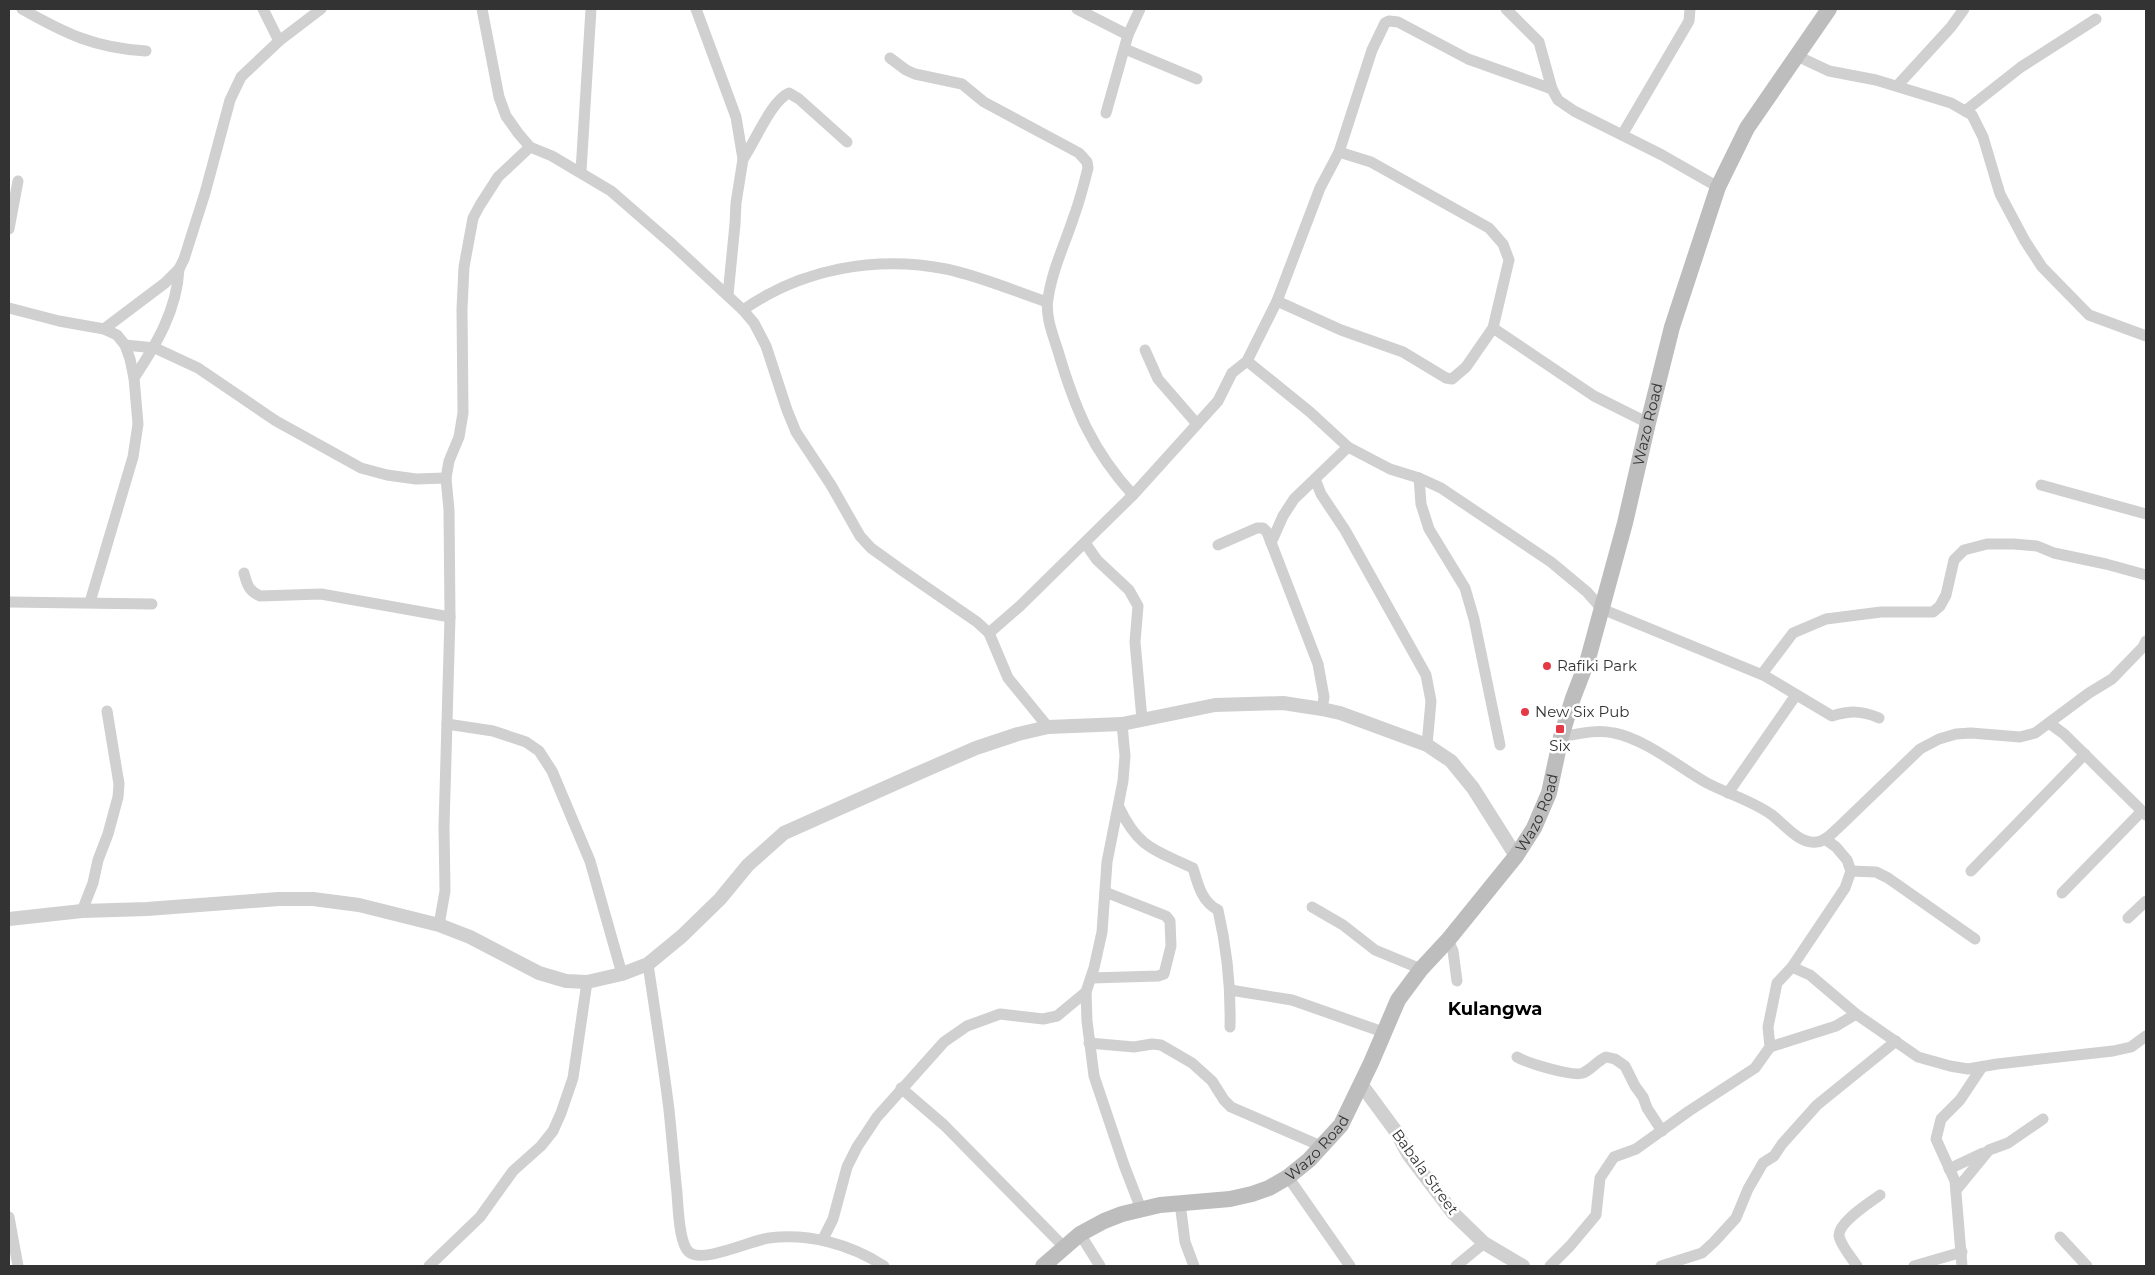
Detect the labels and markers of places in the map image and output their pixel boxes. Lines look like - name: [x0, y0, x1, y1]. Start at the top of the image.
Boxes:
- place label: Rafiki Park: [1557, 656, 1637, 675]
- marker: Rafiki Park: [1541, 660, 1553, 672]
- place label: New Six Pub: [1535, 702, 1629, 721]
- marker: New Six Pub: [1519, 706, 1531, 718]
- marker: Six: [1554, 723, 1566, 735]
- place label: Six: [1549, 736, 1571, 755]

